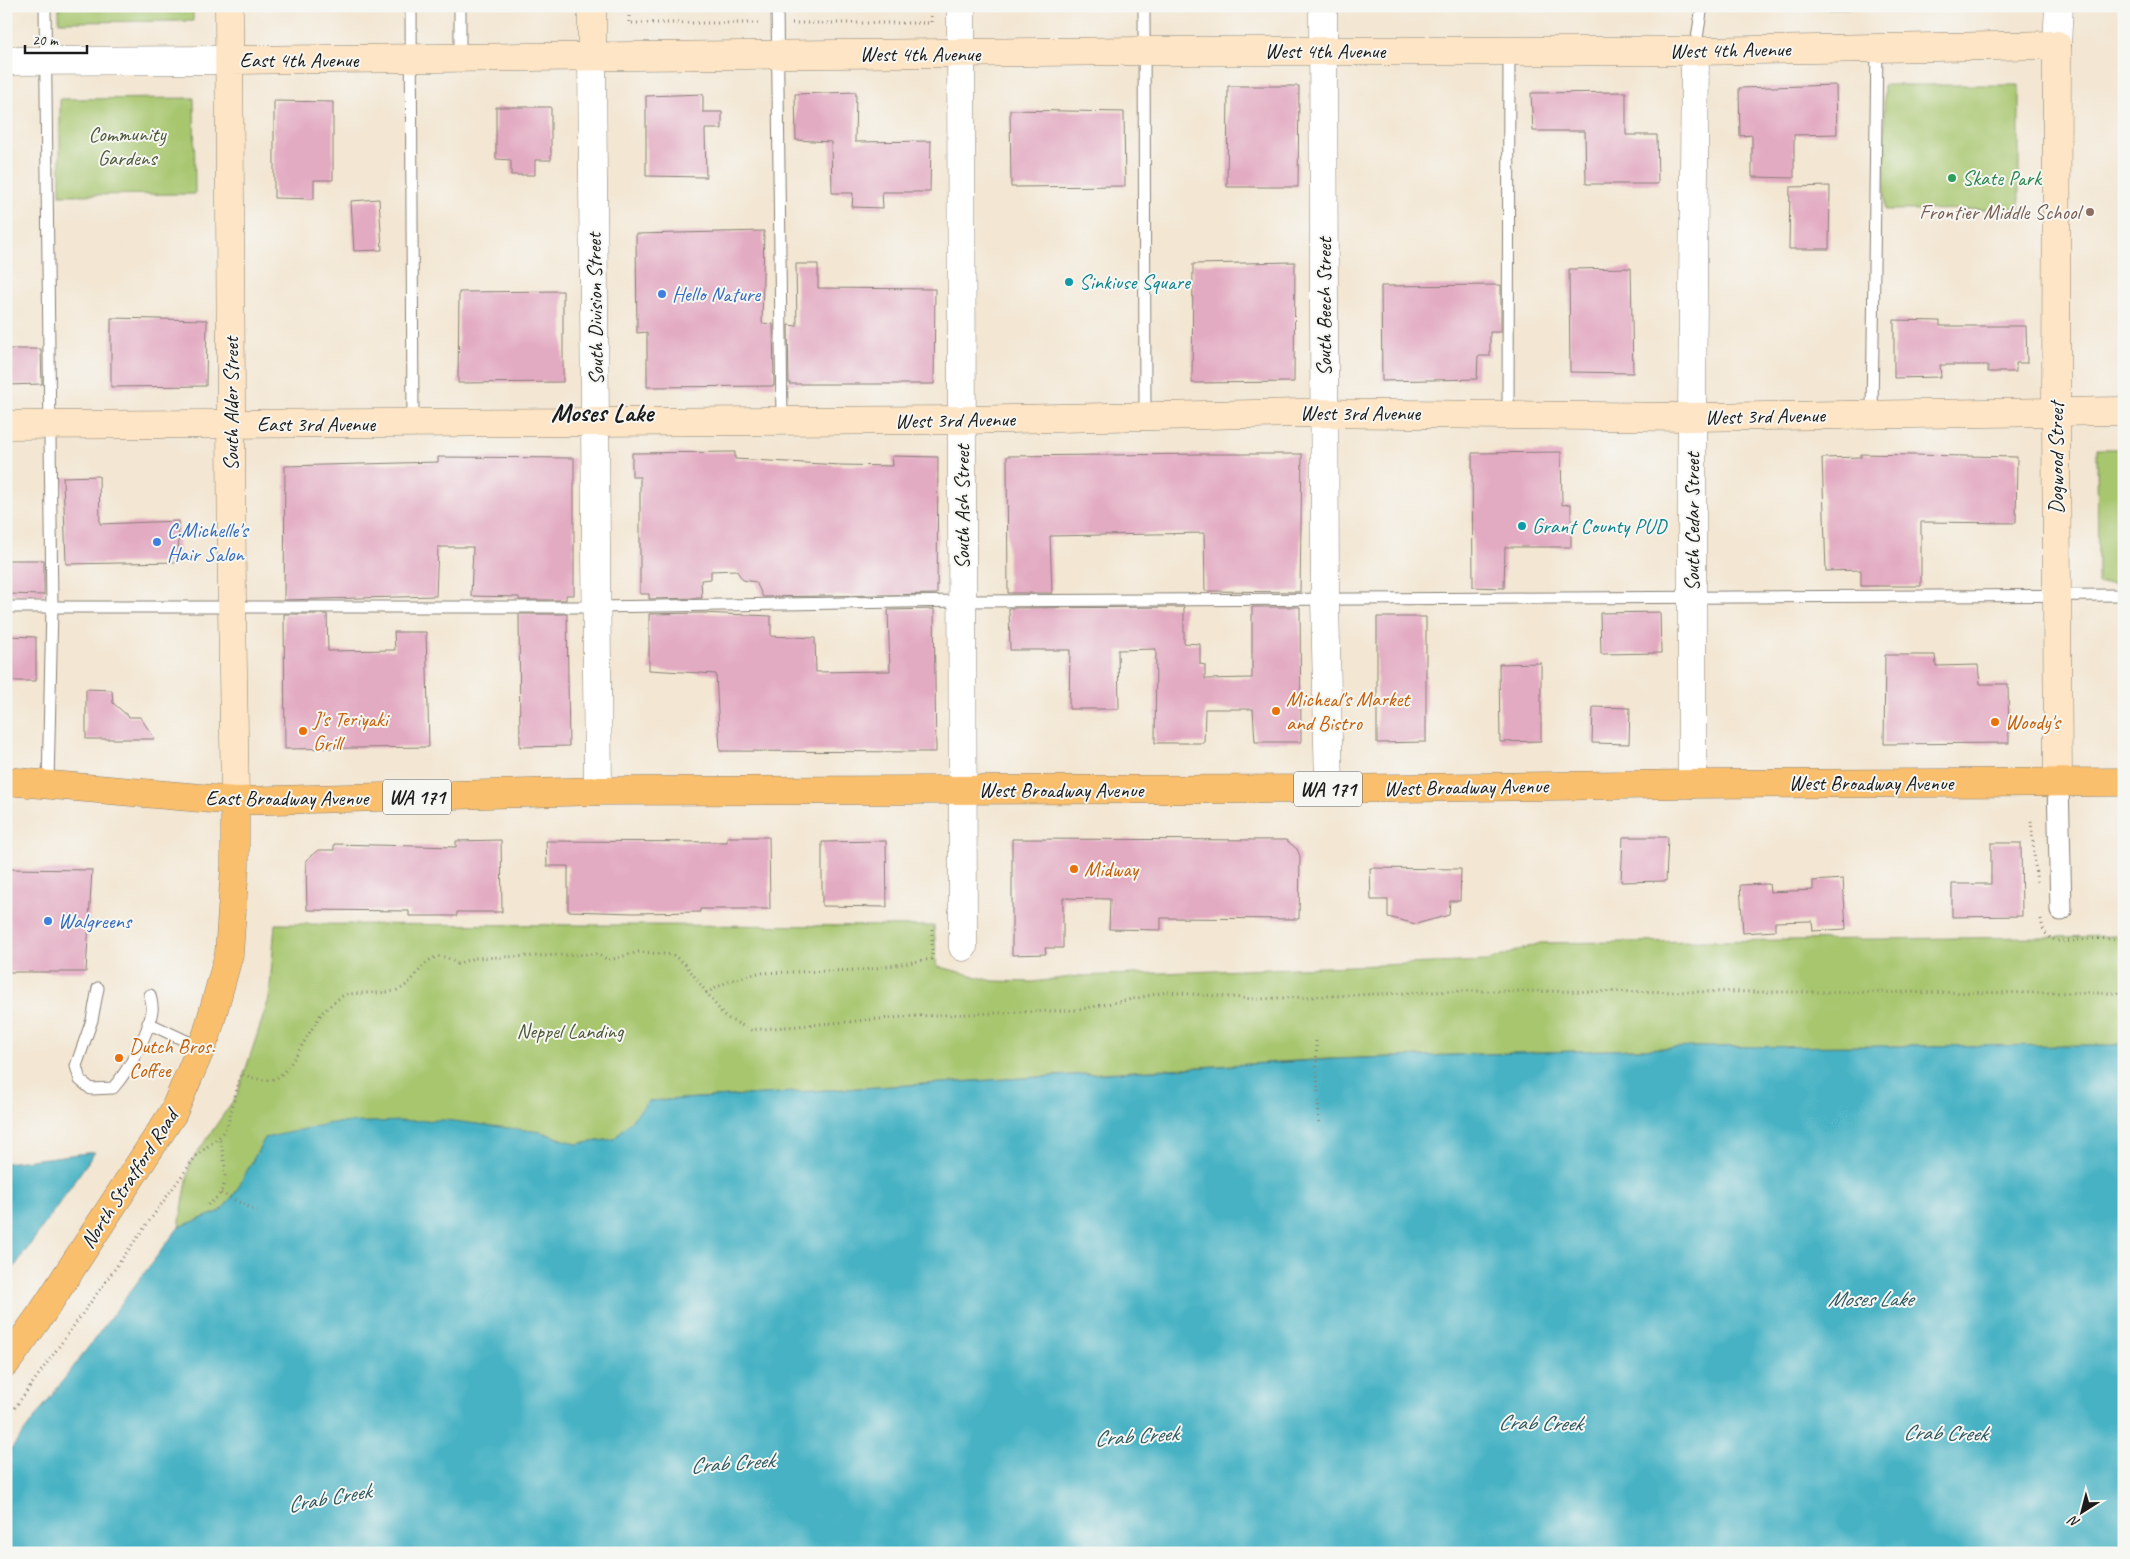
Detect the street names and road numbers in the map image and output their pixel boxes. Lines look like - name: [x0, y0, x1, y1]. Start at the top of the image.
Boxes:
- street label: West 4th Avenue: [1669, 36, 1792, 64]
- street label: West 4th Avenue: [1265, 38, 1387, 64]
- street label: West 4th Avenue: [860, 41, 982, 67]
- street label: East 4th Avenue: [240, 47, 360, 73]
- street label: South Division Street: [581, 231, 609, 385]
- street label: South Beech Street: [1311, 236, 1337, 376]
- street label: South Alder Street: [218, 335, 244, 471]
- street label: Dogwood Street: [2043, 399, 2069, 514]
- street label: West 3rd Avenue: [1300, 400, 1421, 426]
- street label: West 3rd Avenue: [1705, 402, 1826, 430]
- street label: West 3rd Avenue: [895, 406, 1016, 434]
- street label: East 3rd Avenue: [257, 411, 376, 437]
- street label: South Ash Street: [949, 443, 975, 569]
- street label: South Cedar Street: [1679, 451, 1705, 591]
- street label: West Broadway Avenue: [1789, 770, 1955, 796]
- road number: WA 171: [1294, 772, 1362, 806]
- street label: West Broadway Avenue: [1384, 773, 1551, 801]
- street label: West Broadway Avenue: [979, 777, 1145, 803]
- road number: WA 171: [383, 780, 451, 814]
- street label: East Broadway Avenue: [206, 785, 371, 811]
- street label: North Stratford Road: [74, 1102, 186, 1253]

